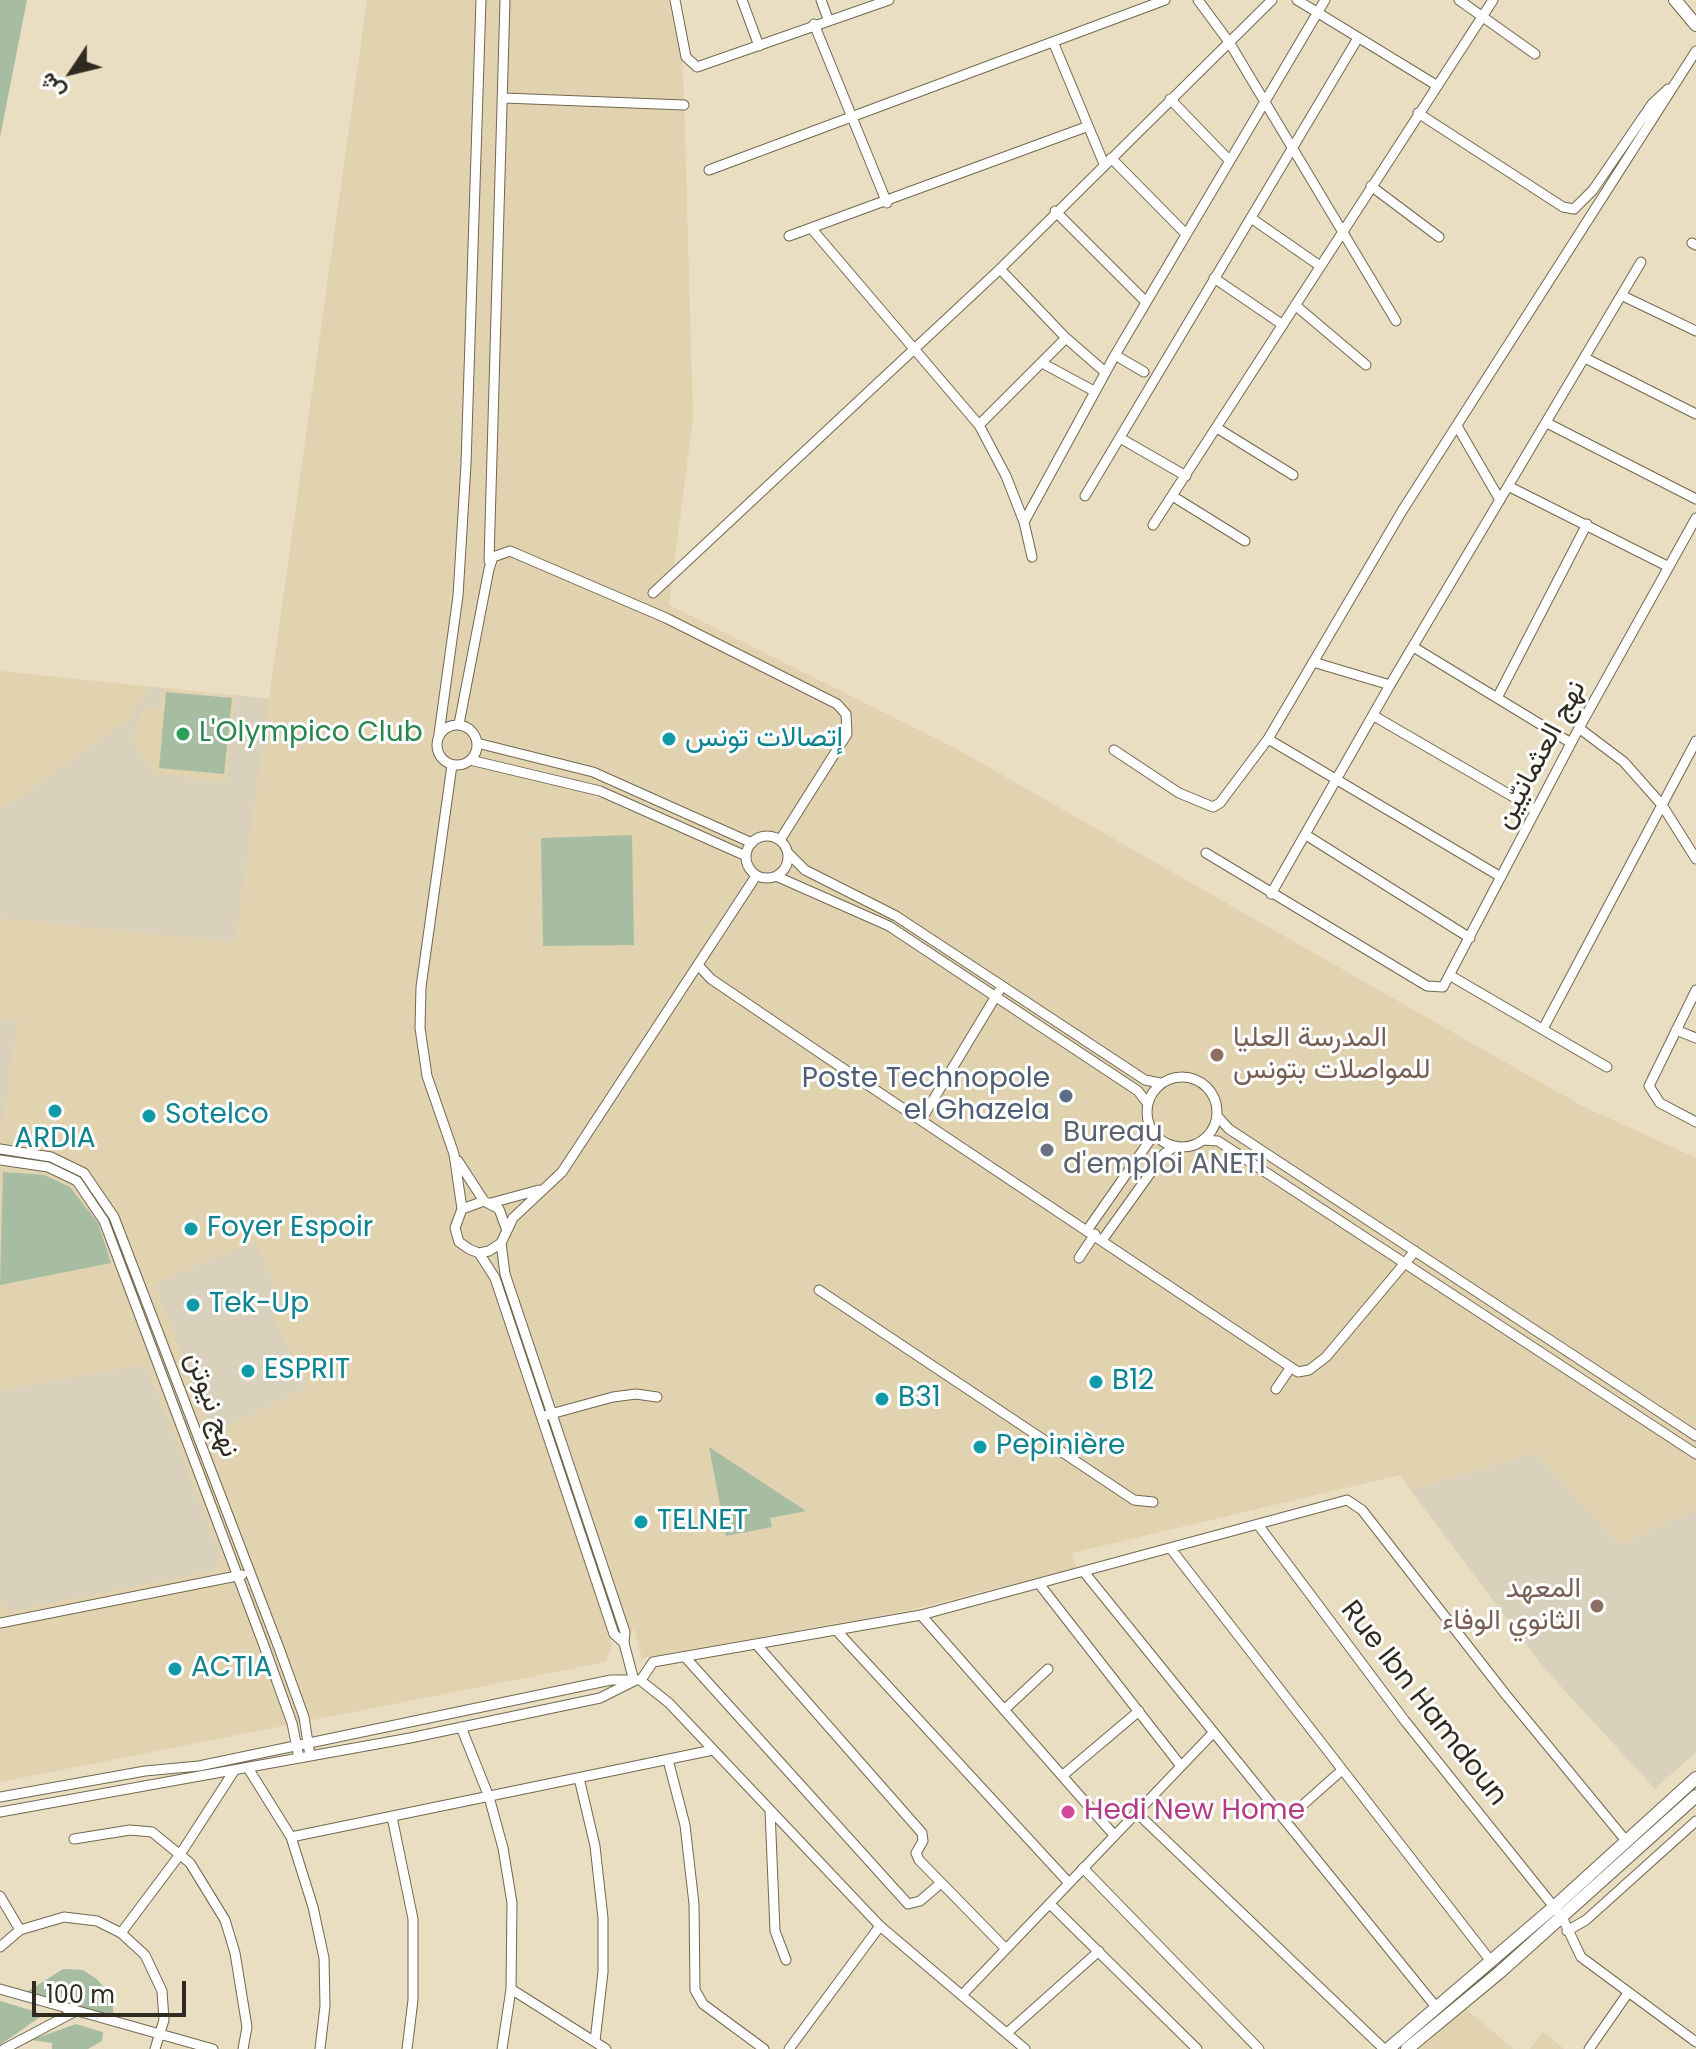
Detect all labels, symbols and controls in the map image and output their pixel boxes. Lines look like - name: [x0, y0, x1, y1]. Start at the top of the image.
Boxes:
- north arrow: [32, 32, 112, 112]
- text: ش: [32, 66, 72, 106]
- street label: نهج العثمانيّين: [1488, 675, 1594, 835]
- place label: L'Olympico Club: [199, 717, 423, 751]
- place label: إتصالات تونس: [685, 722, 843, 756]
- marker: L'Olympico Club: [174, 725, 192, 743]
- marker: إتصالات تونس: [660, 730, 678, 748]
- place label: المدرسة العليا للمواصلات بتونس: [1233, 1022, 1431, 1088]
- marker: المدرسة العليا للمواصلات بتونس: [1208, 1046, 1226, 1064]
- place label: Poste Technopole el Ghazela: [802, 1063, 1050, 1129]
- marker: Poste Technopole el Ghazela: [1057, 1087, 1075, 1105]
- place label: Sotelco: [165, 1099, 269, 1133]
- marker: ARDIA: [46, 1102, 64, 1120]
- marker: Sotelco: [140, 1107, 158, 1125]
- place label: Bureau d'emploi ANETI: [1063, 1117, 1266, 1183]
- place label: ARDIA: [14, 1123, 96, 1157]
- marker: Bureau d'emploi ANETI: [1038, 1141, 1056, 1159]
- place label: Foyer Espoir: [207, 1212, 373, 1246]
- marker: Foyer Espoir: [182, 1220, 200, 1238]
- place label: Tek-Up: [209, 1288, 309, 1322]
- marker: Tek-Up: [184, 1296, 202, 1314]
- street label: نهج نيوتن: [176, 1348, 246, 1462]
- place label: ESPRIT: [264, 1354, 350, 1388]
- marker: ESPRIT: [239, 1362, 257, 1380]
- place label: B12: [1112, 1365, 1154, 1399]
- marker: B12: [1087, 1373, 1105, 1391]
- place label: B31: [898, 1382, 941, 1416]
- marker: B31: [873, 1390, 891, 1408]
- place label: Pepinière: [996, 1430, 1125, 1464]
- marker: Pepinière: [971, 1438, 989, 1456]
- place label: TELNET: [657, 1505, 748, 1539]
- marker: TELNET: [632, 1513, 650, 1531]
- place label: المعهد الثانوي الوفاء: [1442, 1573, 1581, 1639]
- street label: Rue Ibn Hamdoun: [1333, 1595, 1513, 1813]
- marker: المعهد الثانوي الوفاء: [1588, 1597, 1606, 1615]
- place label: ACTIA: [191, 1652, 272, 1686]
- marker: ACTIA: [166, 1660, 184, 1678]
- place label: Hedi New Home: [1084, 1795, 1305, 1829]
- marker: Hedi New Home: [1059, 1803, 1077, 1821]
- scale bar: [36, 1965, 190, 2015]
- text: 100 m: [46, 1978, 115, 2011]

